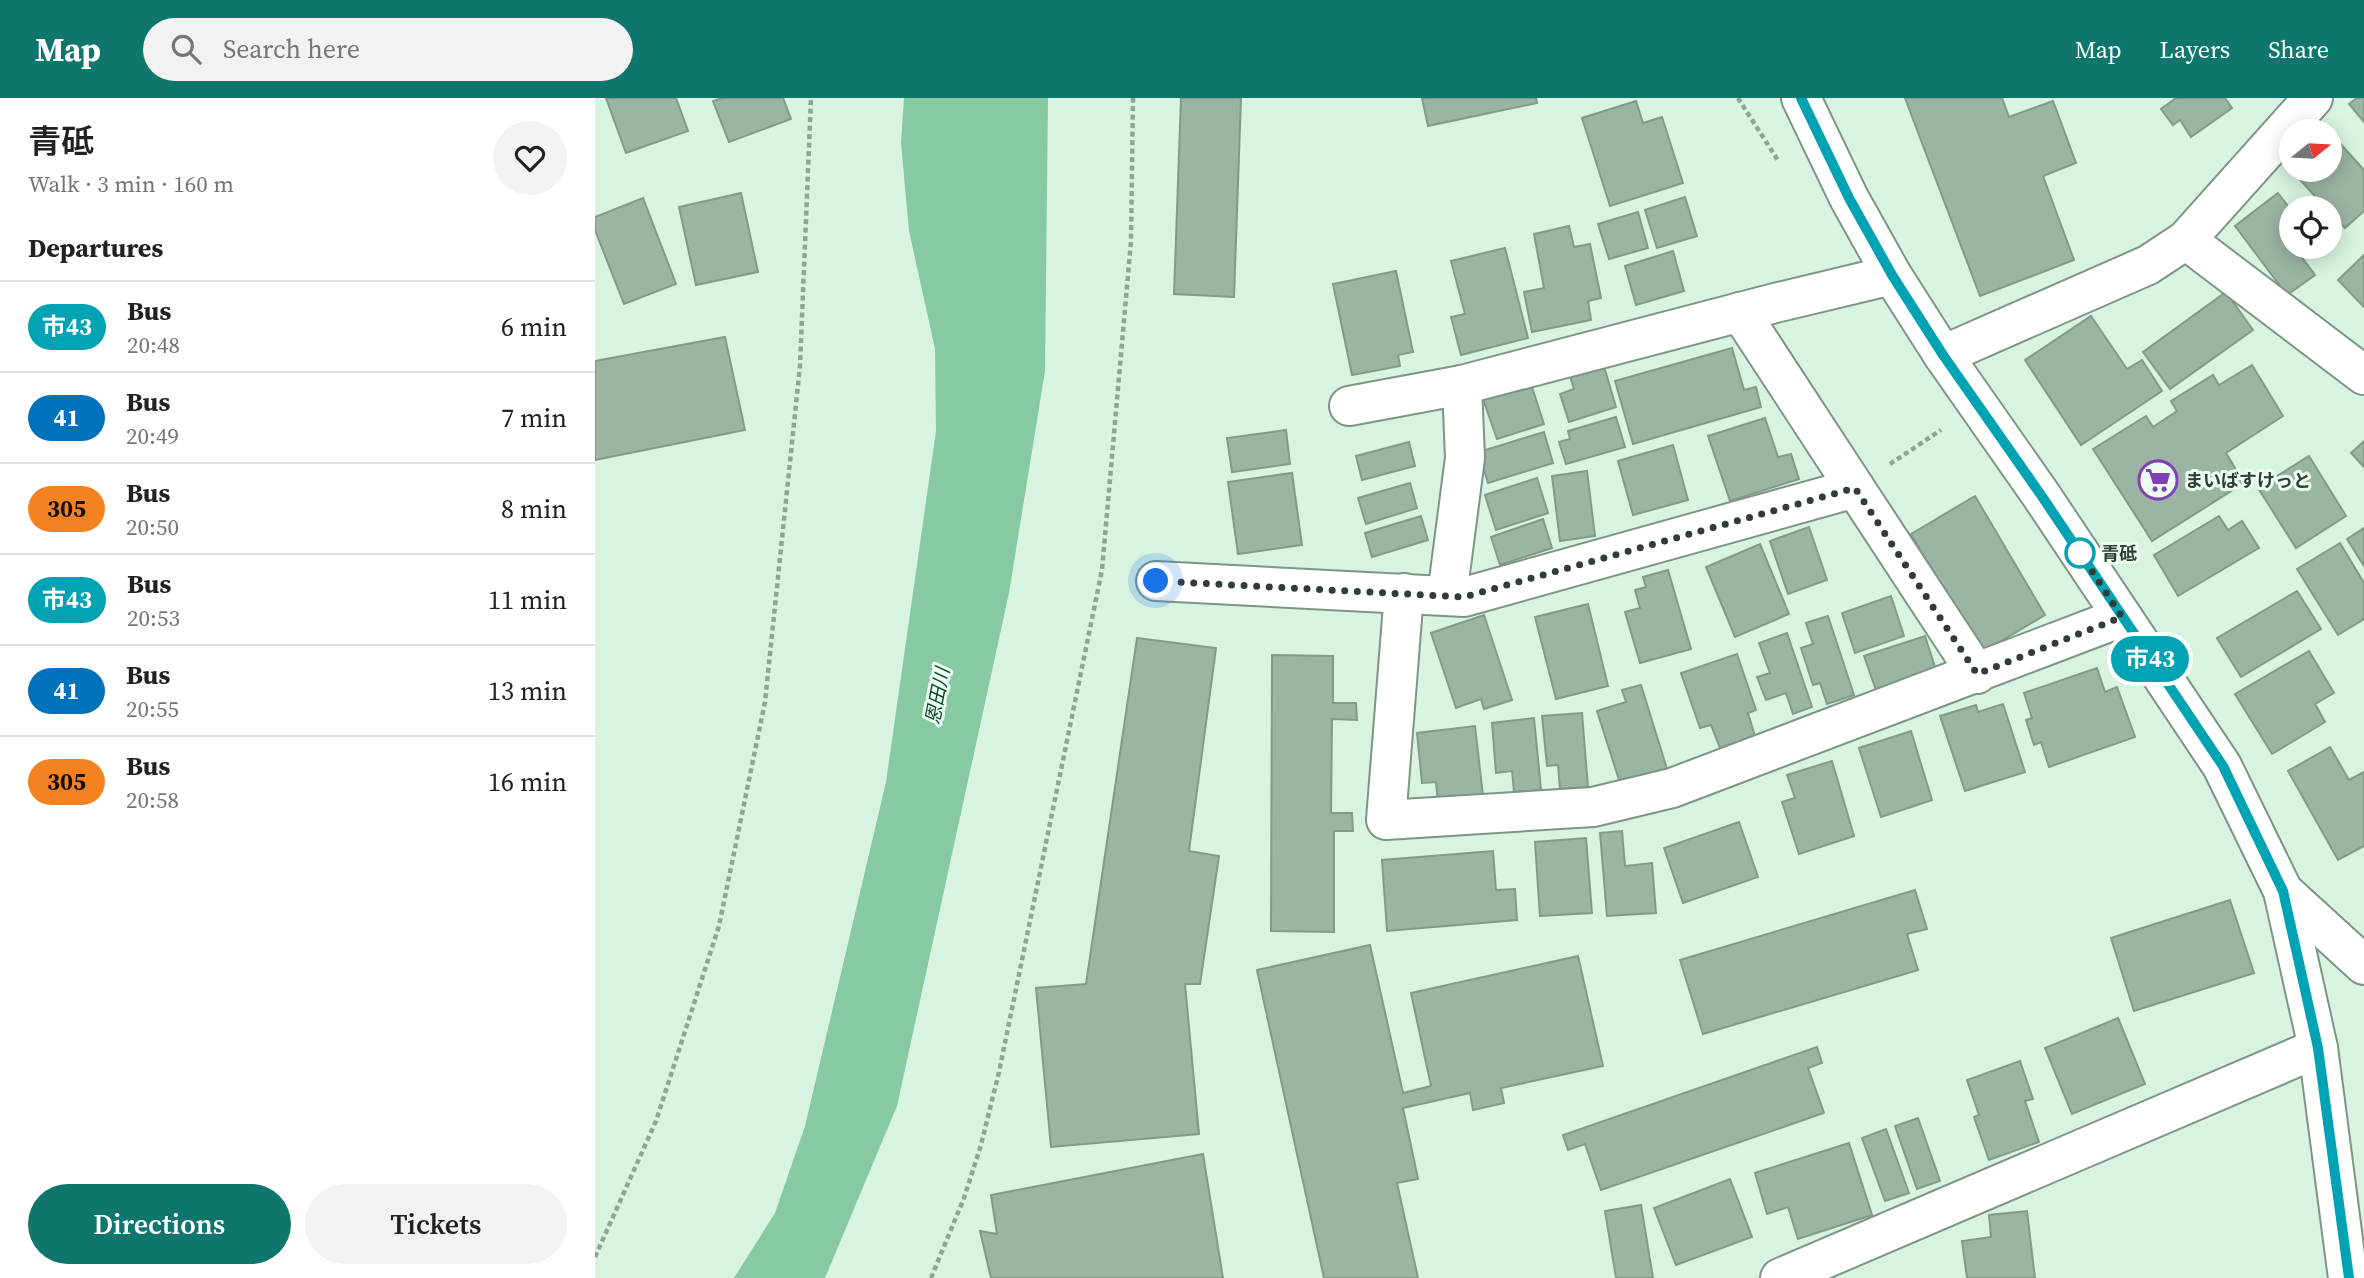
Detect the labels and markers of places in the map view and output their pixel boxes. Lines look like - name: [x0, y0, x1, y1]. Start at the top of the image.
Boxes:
- supermarket icon: まいばすけっと: [2137, 459, 2179, 501]
- place label: まいばすけっと: [2185, 468, 2311, 493]
- marker: 青砥: [2065, 538, 2095, 568]
- place label: 青砥: [2101, 541, 2137, 566]

